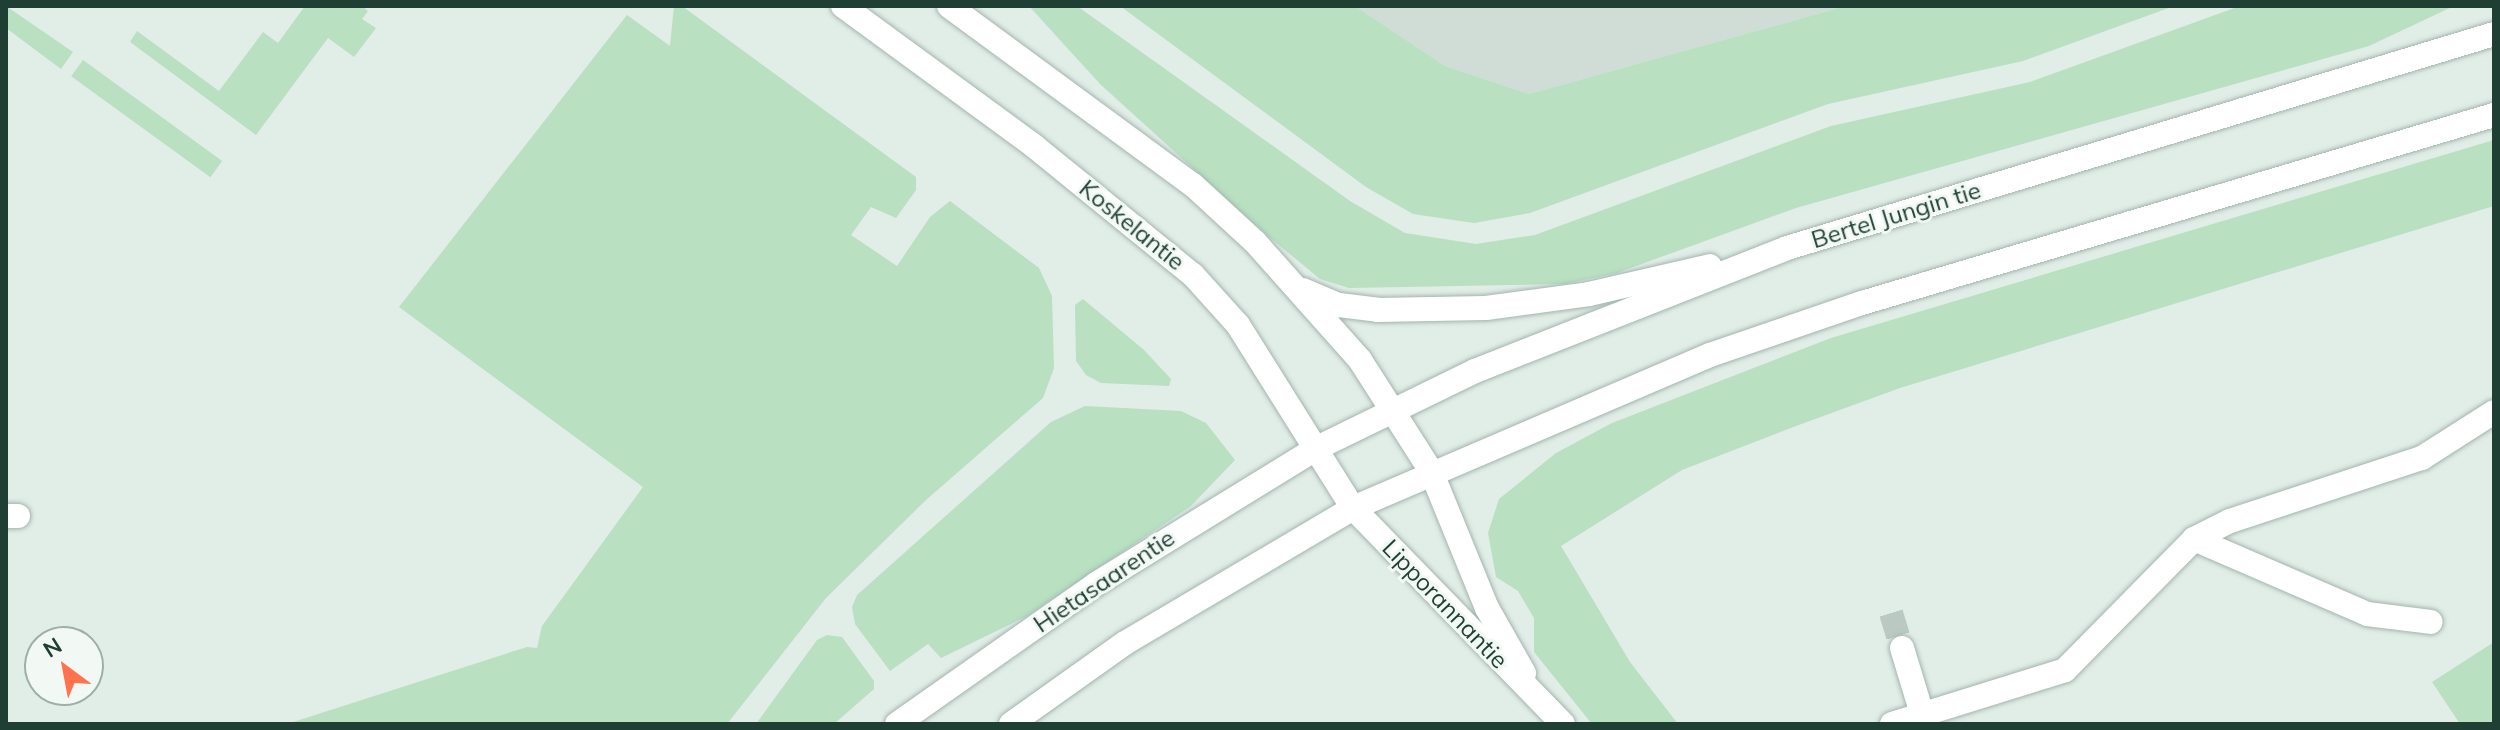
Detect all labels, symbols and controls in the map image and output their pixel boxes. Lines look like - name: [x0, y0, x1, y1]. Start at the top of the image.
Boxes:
- street label: Koskelantie: [1074, 174, 1190, 276]
- street label: Bertel Jungin tie: [1808, 176, 1984, 254]
- street label: Hietasaarentie: [1028, 523, 1180, 639]
- street label: Lipporannantie: [1376, 534, 1514, 674]
- north arrow: [24, 626, 104, 706]
- text: N: [38, 631, 67, 664]

